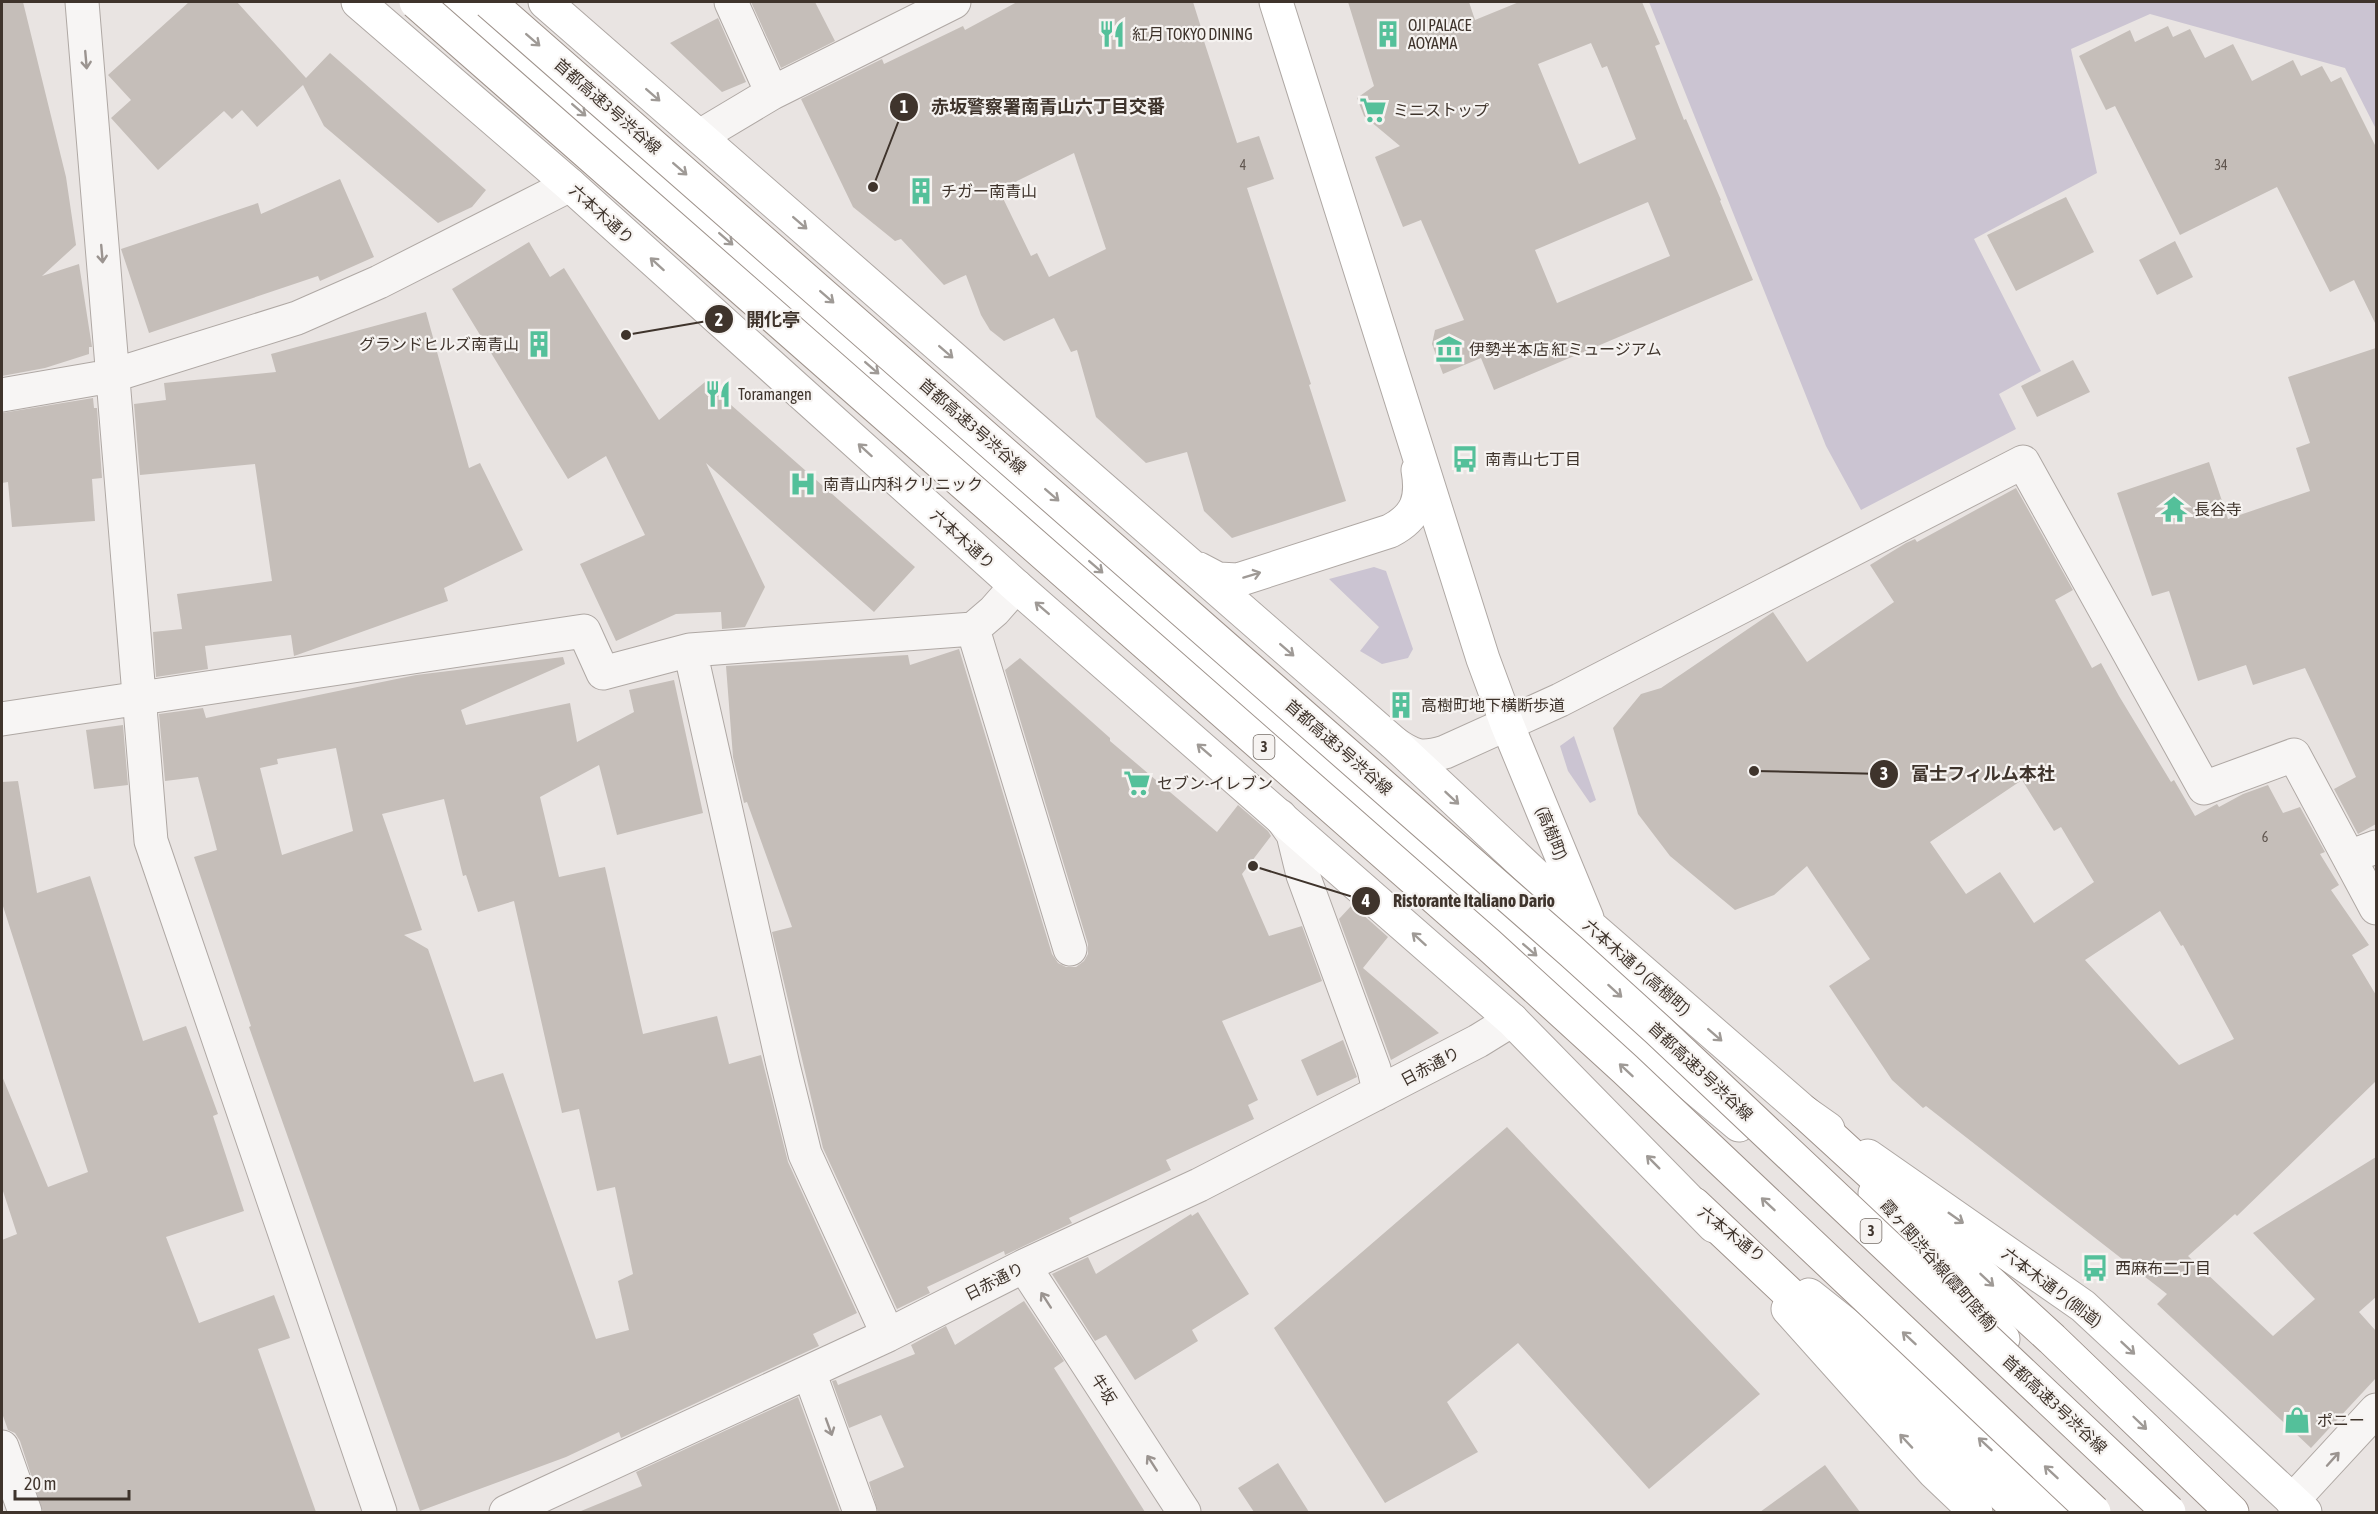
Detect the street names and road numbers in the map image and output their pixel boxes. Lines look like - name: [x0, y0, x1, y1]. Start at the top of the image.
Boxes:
- street label: 首都高速3号渋谷線: [551, 55, 665, 157]
- street label: 六本木通り: [566, 181, 638, 247]
- street label: 首都高速3号渋谷線: [916, 375, 1030, 477]
- street label: 六本木通り: [927, 506, 999, 572]
- street label: 首都高速3号渋谷線: [1282, 696, 1396, 798]
- road number: 3: [1254, 735, 1274, 759]
- street label: (高樹町): [1532, 804, 1571, 863]
- street label: 六本木通り(高樹町): [1579, 916, 1694, 1019]
- street label: 首都高速3号渋谷線: [1645, 1018, 1757, 1124]
- street label: 日赤通り: [1398, 1043, 1462, 1089]
- street label: 霞ヶ関渋谷線(霞町陸橋): [1876, 1196, 2001, 1335]
- street label: 六本木通り: [1695, 1202, 1769, 1266]
- road number: 3: [1860, 1219, 1882, 1243]
- street label: 六本木通り(側道): [1998, 1244, 2105, 1331]
- street label: 日赤通り: [961, 1258, 1027, 1304]
- street label: 首都高速3号渋谷線: [1999, 1351, 2111, 1457]
- street label: 牛坂: [1088, 1371, 1120, 1407]

